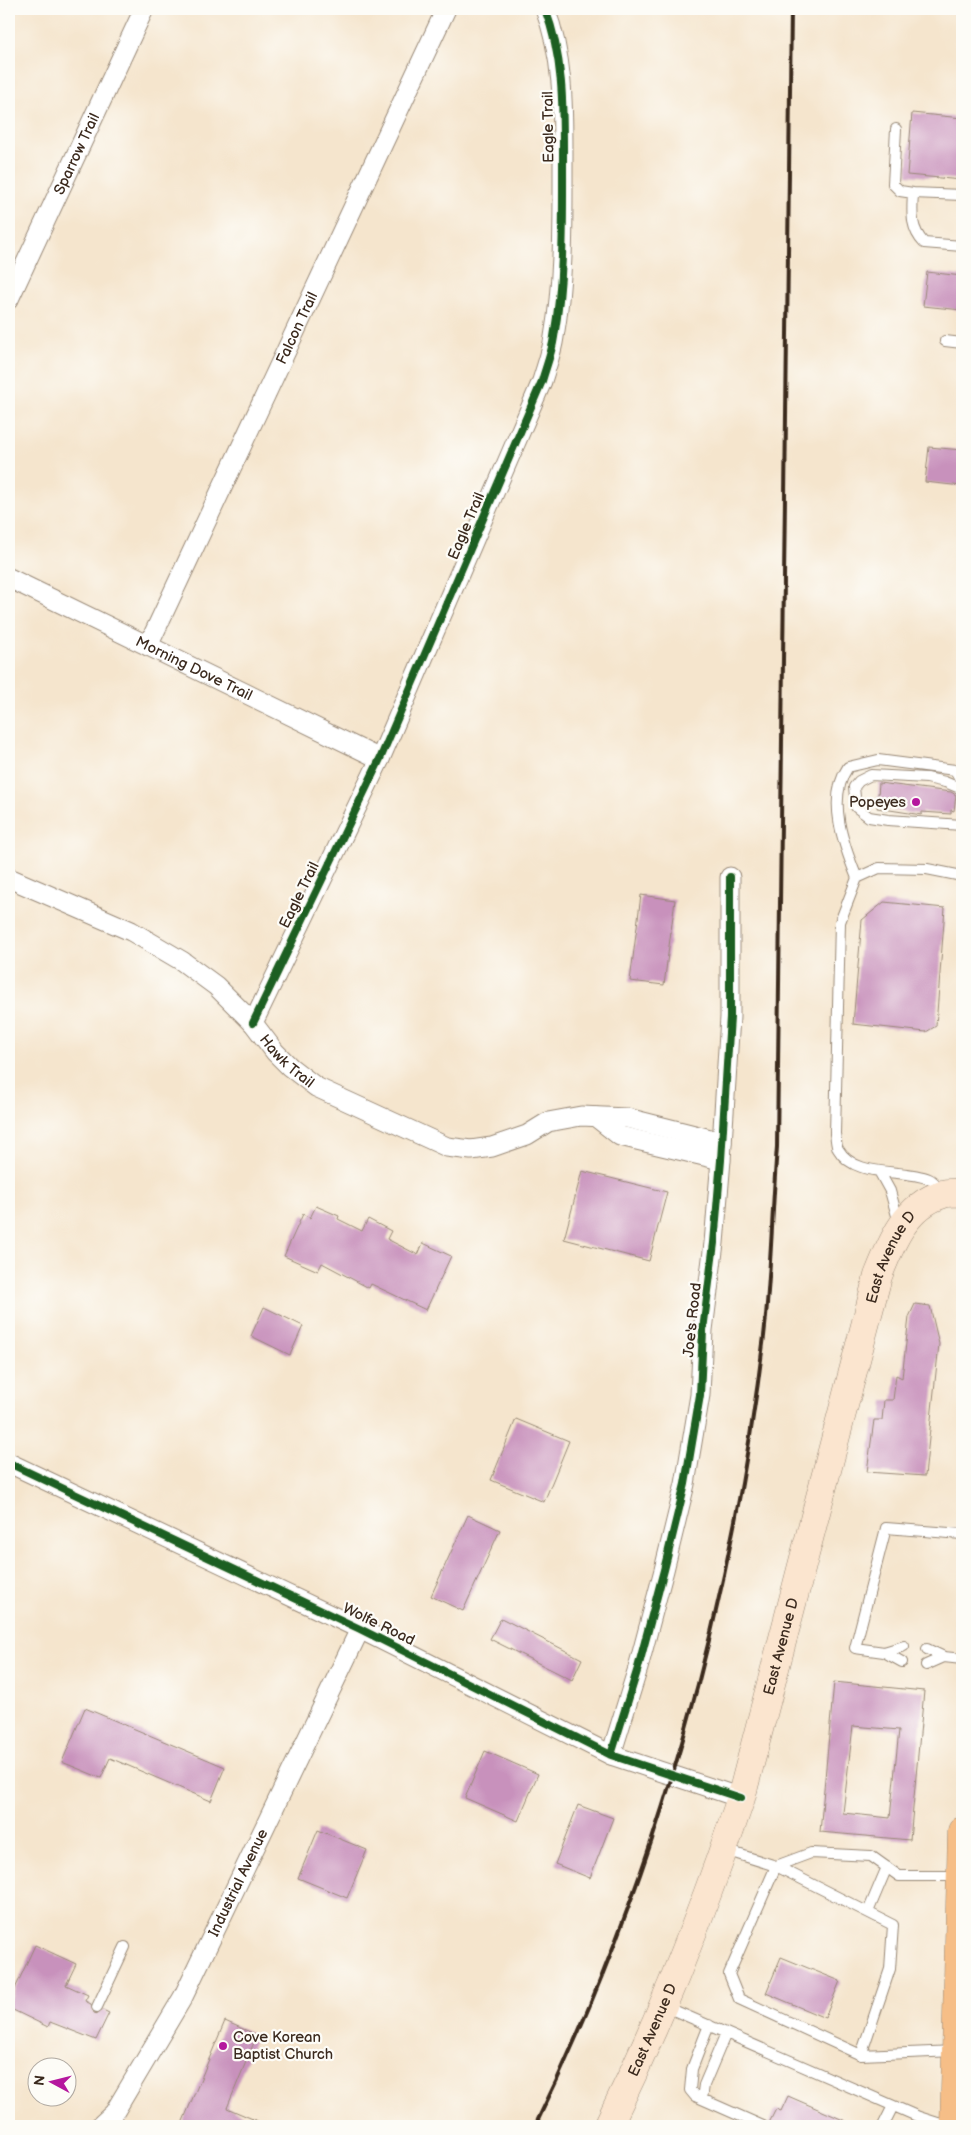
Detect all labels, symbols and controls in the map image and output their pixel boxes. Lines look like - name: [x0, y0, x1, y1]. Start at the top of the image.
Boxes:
- street label: Eagle Trail: [538, 91, 559, 163]
- street label: Sparrow Trail: [50, 110, 104, 198]
- street label: Falcon Trail: [272, 289, 322, 367]
- street label: Eagle Trail: [444, 490, 489, 563]
- street label: Morning Dove Trail: [132, 632, 255, 705]
- place label: Popeyes: [849, 793, 907, 812]
- marker: Popeyes: [910, 796, 922, 808]
- street label: Eagle Trail: [275, 859, 324, 932]
- street label: Hawk Trail: [255, 1031, 318, 1092]
- street label: East Avenue D: [862, 1207, 920, 1305]
- street label: Joe's Road: [679, 1282, 706, 1358]
- street label: East Avenue D: [759, 1596, 803, 1697]
- street label: Wolfe Road: [340, 1599, 418, 1650]
- street label: Industrial Avenue: [204, 1826, 273, 1940]
- street label: East Avenue D: [624, 1980, 681, 2080]
- place label: Cove Korean Baptist Church: [233, 2028, 333, 2064]
- marker: Cove Korean Baptist Church: [217, 2040, 229, 2052]
- north arrow: [28, 2058, 78, 2108]
- text: N: [31, 2074, 49, 2087]

